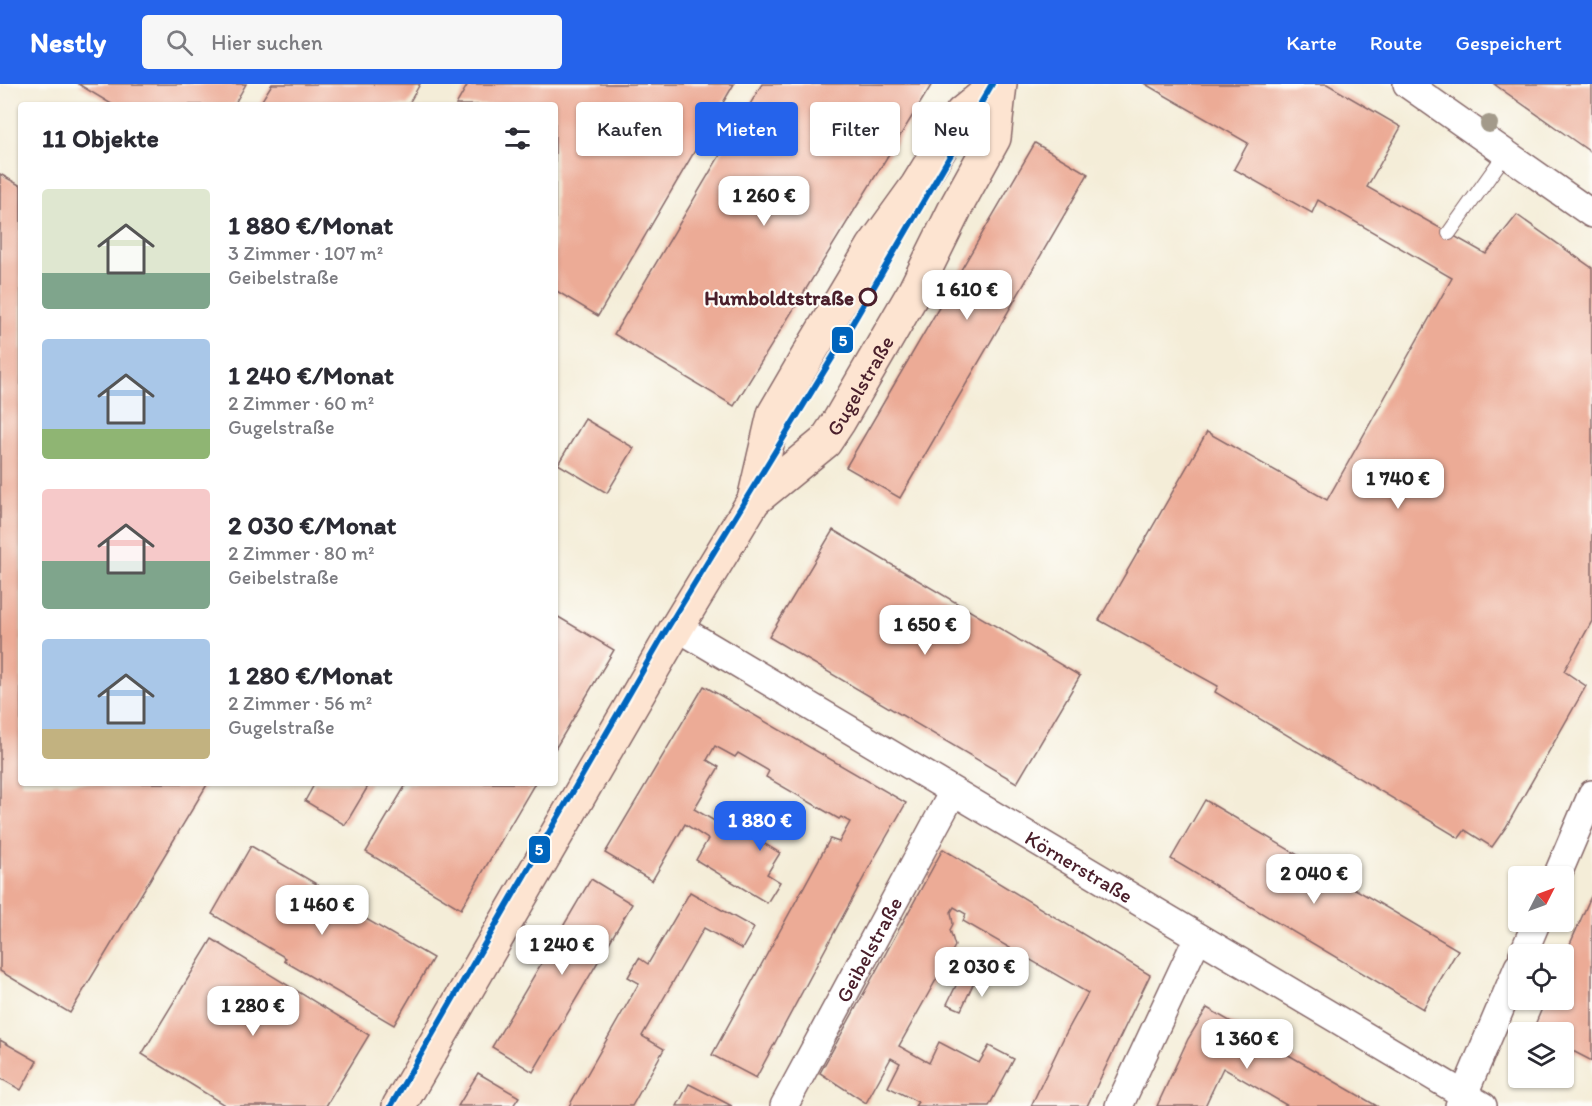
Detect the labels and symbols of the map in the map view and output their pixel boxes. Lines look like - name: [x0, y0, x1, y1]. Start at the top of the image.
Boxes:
- pin: 1 260 €: [709, 176, 819, 227]
- pin: 1 610 €: [912, 270, 1022, 321]
- place label: Humboldtstraße: [704, 285, 854, 310]
- marker: Humboldtstraße: [859, 288, 877, 306]
- line badge: 5: [831, 326, 854, 354]
- street label: Gugelstraße: [820, 331, 899, 440]
- text: 5: [839, 331, 848, 350]
- pin: 1 740 €: [1343, 459, 1453, 510]
- pin: 1 650 €: [870, 605, 980, 656]
- pin: 1 880 €: [705, 801, 815, 852]
- street label: Körnerstraße: [1021, 824, 1138, 908]
- line badge: 5: [528, 835, 551, 864]
- text: 5: [535, 840, 544, 859]
- pin: 2 040 €: [1259, 854, 1369, 905]
- north arrow: [1508, 866, 1574, 932]
- pin: 1 460 €: [267, 885, 377, 936]
- street label: Geibelstraße: [830, 892, 907, 1006]
- pin: 1 240 €: [507, 925, 617, 976]
- pin: 2 030 €: [927, 947, 1037, 998]
- pin: 1 280 €: [198, 986, 308, 1037]
- pin: 1 360 €: [1192, 1019, 1302, 1070]

